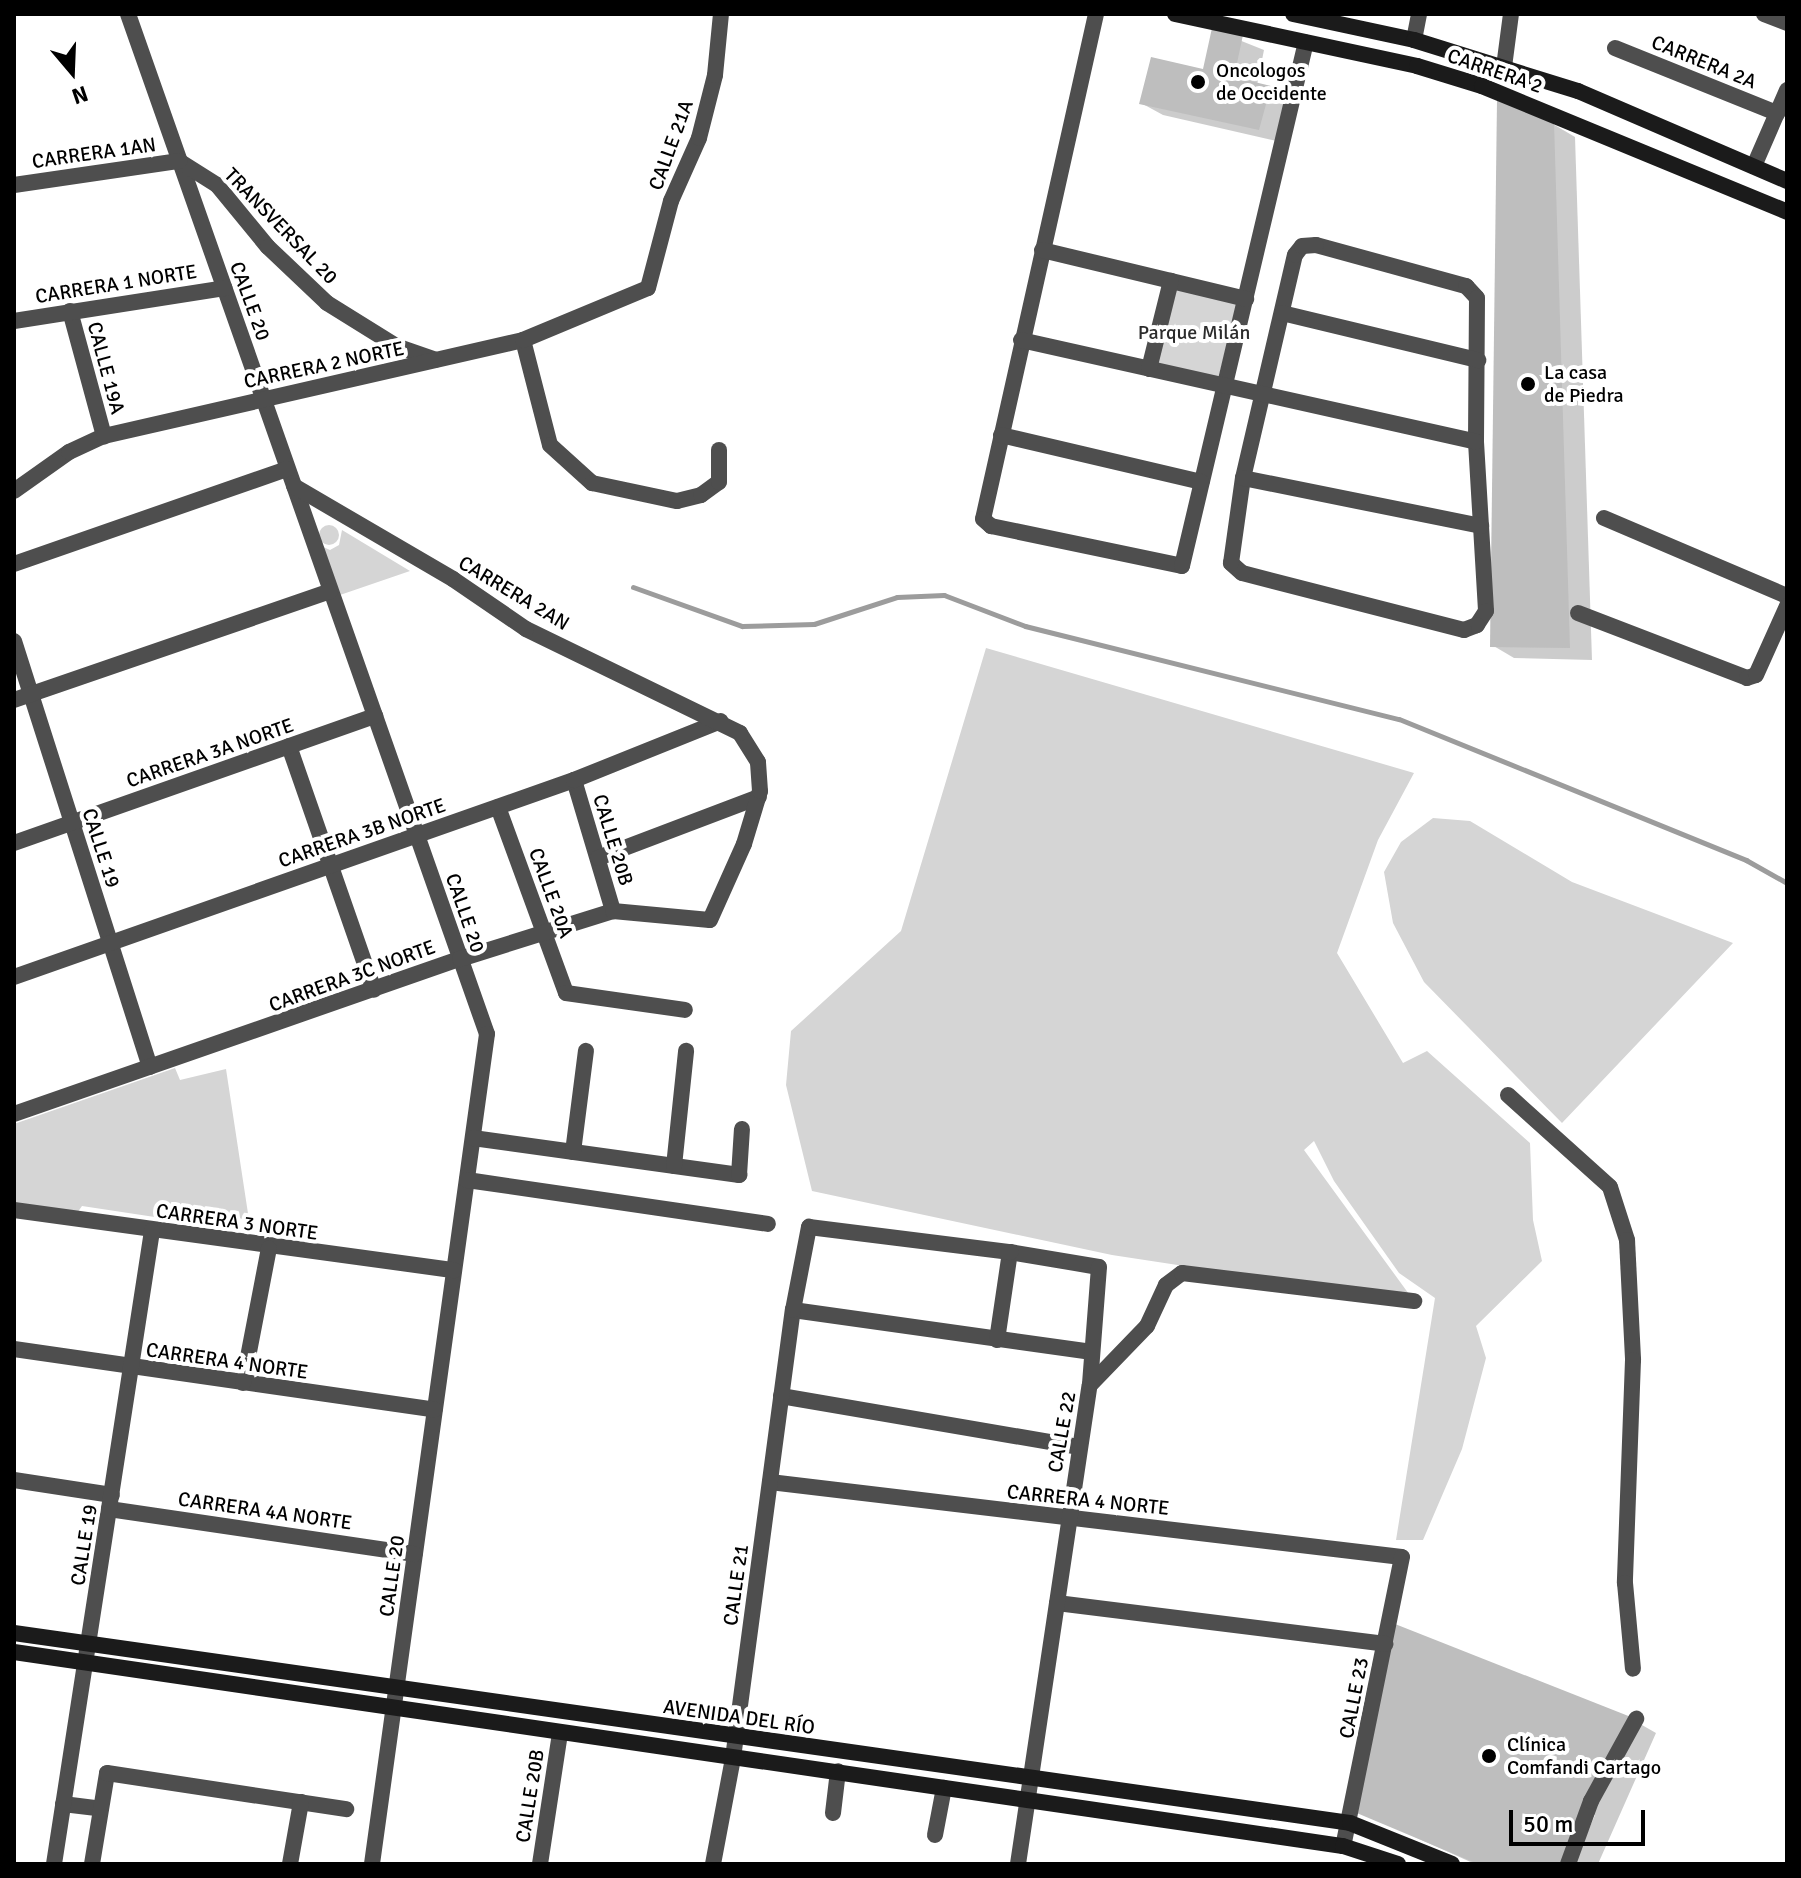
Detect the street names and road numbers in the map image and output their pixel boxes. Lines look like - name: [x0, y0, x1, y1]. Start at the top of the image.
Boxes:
- street label: CARRERA 2A: [1648, 30, 1760, 94]
- street label: CARRERA 2: [1444, 44, 1546, 98]
- street label: CALLE 21A: [644, 97, 698, 193]
- street label: CARRERA 1AN: [30, 132, 158, 174]
- street label: TRANSVERSAL 20: [219, 163, 343, 289]
- street label: CALLE 20: [225, 258, 275, 344]
- street label: CARRERA 1 NORTE: [34, 259, 198, 309]
- street label: CALLE 19A: [82, 319, 130, 417]
- street label: CARRERA 2 NORTE: [242, 336, 406, 394]
- street label: CARRERA 2AN: [454, 551, 574, 635]
- street label: CARRERA 3A NORTE: [123, 713, 297, 793]
- street label: CALLE 20B: [588, 791, 638, 889]
- street label: CARRERA 3B NORTE: [275, 793, 449, 873]
- street label: CALLE 19: [77, 805, 125, 891]
- street label: CALLE 20A: [524, 845, 578, 941]
- street label: CALLE 20: [440, 870, 490, 956]
- street label: CARRERA 3C NORTE: [266, 935, 438, 1017]
- street label: CARRERA 3 NORTE: [155, 1199, 319, 1245]
- street label: CARRERA 4 NORTE: [145, 1338, 309, 1384]
- street label: CALLE 22: [1043, 1389, 1081, 1475]
- street label: CARRERA 4 NORTE: [1006, 1480, 1170, 1520]
- street label: CARRERA 4A NORTE: [176, 1487, 354, 1535]
- street label: CALLE 19: [66, 1503, 102, 1587]
- street label: CALLE 20: [374, 1534, 410, 1618]
- street label: CALLE 21: [718, 1543, 754, 1627]
- street label: CALLE 23: [1334, 1655, 1374, 1741]
- street label: AVENIDA DEL RÍO: [662, 1694, 816, 1740]
- street label: CALLE 20B: [511, 1748, 549, 1844]

